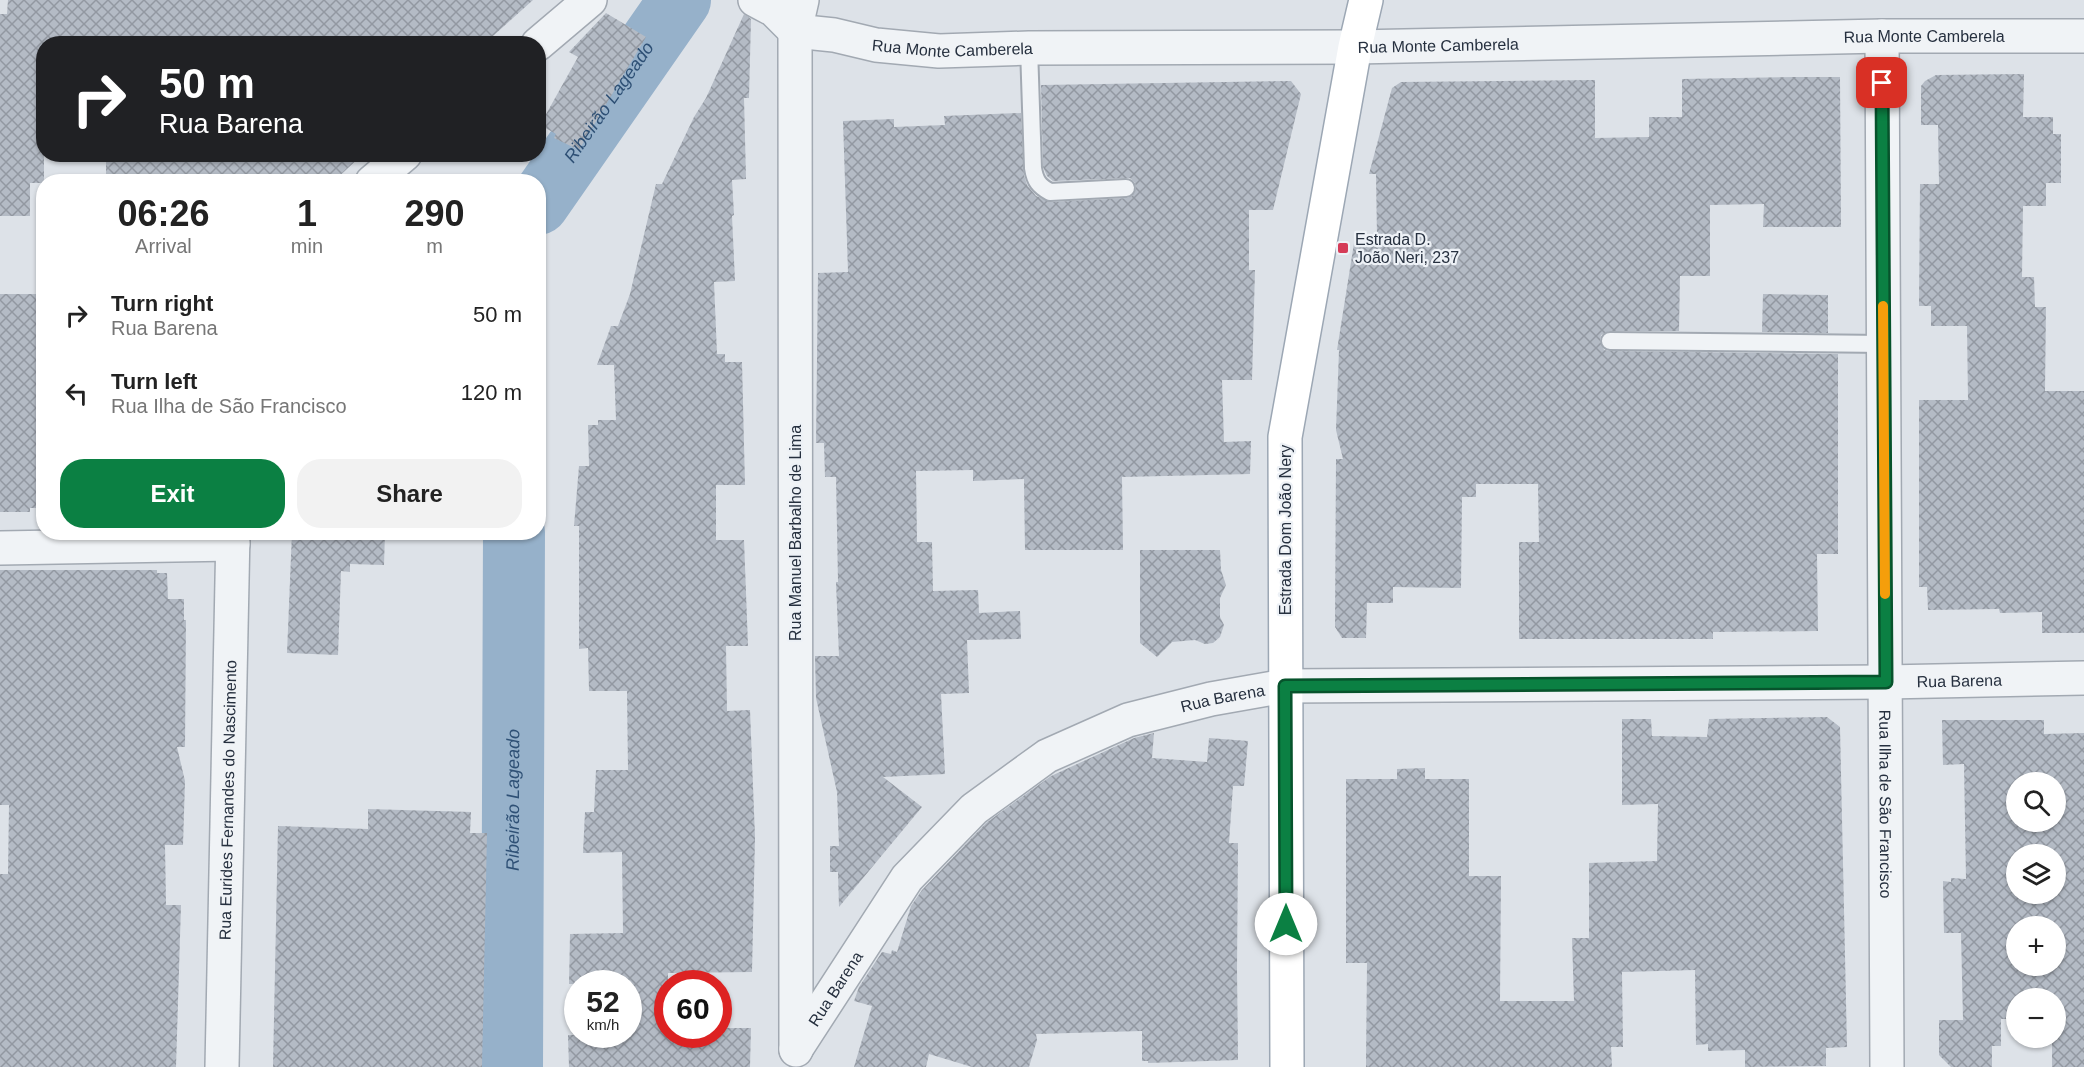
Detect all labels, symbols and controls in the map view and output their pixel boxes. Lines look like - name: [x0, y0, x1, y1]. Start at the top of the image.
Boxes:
- street label: Rua Monte Camberela: [1843, 28, 2005, 46]
- street label: Rua Monte Camberela: [1358, 36, 1519, 56]
- street label: Rua Monte Camberela: [871, 37, 1033, 60]
- water label: Ribeirão Lageado: [560, 38, 658, 166]
- pin: [1856, 57, 1907, 108]
- icon: right: [60, 60, 138, 138]
- text: 50 m: [159, 60, 255, 107]
- icon: arrive: [1865, 66, 1898, 99]
- text: Rua Barena: [159, 109, 303, 139]
- text: 06:26: [117, 193, 209, 234]
- text: 1: [297, 193, 317, 234]
- text: 290: [404, 193, 465, 234]
- place label: Estrada D. João Neri, 237: [1355, 231, 1459, 266]
- text: Arrival: [135, 235, 192, 257]
- text: min: [291, 235, 323, 257]
- text: m: [426, 235, 443, 257]
- marker: Estrada D. João Neri, 237: [1336, 241, 1350, 255]
- text: Turn right: [111, 291, 213, 316]
- icon: right: [60, 299, 93, 332]
- text: 50 m: [473, 302, 522, 327]
- text: Rua Barena: [111, 317, 218, 339]
- text: Turn left: [111, 369, 197, 394]
- icon: left: [60, 377, 93, 410]
- text: 120 m: [461, 380, 522, 405]
- text: Rua Ilha de São Francisco: [111, 395, 347, 417]
- street label: Rua Manuel Barbalho de Lima: [787, 425, 804, 641]
- street label: Estrada Dom João Nery: [1277, 445, 1294, 615]
- button: Exit: [60, 459, 285, 528]
- button: Share: [297, 459, 522, 528]
- street label: Rua Eurides Fernandes do Nascimento: [217, 660, 239, 940]
- street label: Rua Barena: [1916, 672, 2002, 690]
- street label: Rua Barena: [1179, 682, 1266, 715]
- street label: Rua Ilha de São Francisco: [1876, 710, 1894, 898]
- water label: Ribeirão Lageado: [503, 729, 523, 871]
- map controls: [2006, 772, 2066, 1048]
- button: search: [2006, 772, 2066, 832]
- button: layers: [2006, 844, 2066, 904]
- position arrow: [1254, 892, 1318, 956]
- button: +: [2006, 916, 2066, 976]
- street label: Rua Barena: [805, 948, 866, 1029]
- speed limit sign: 60: [654, 970, 732, 1048]
- text: 52: [586, 985, 620, 1018]
- button: −: [2006, 988, 2066, 1048]
- text: km/h: [587, 1016, 619, 1033]

